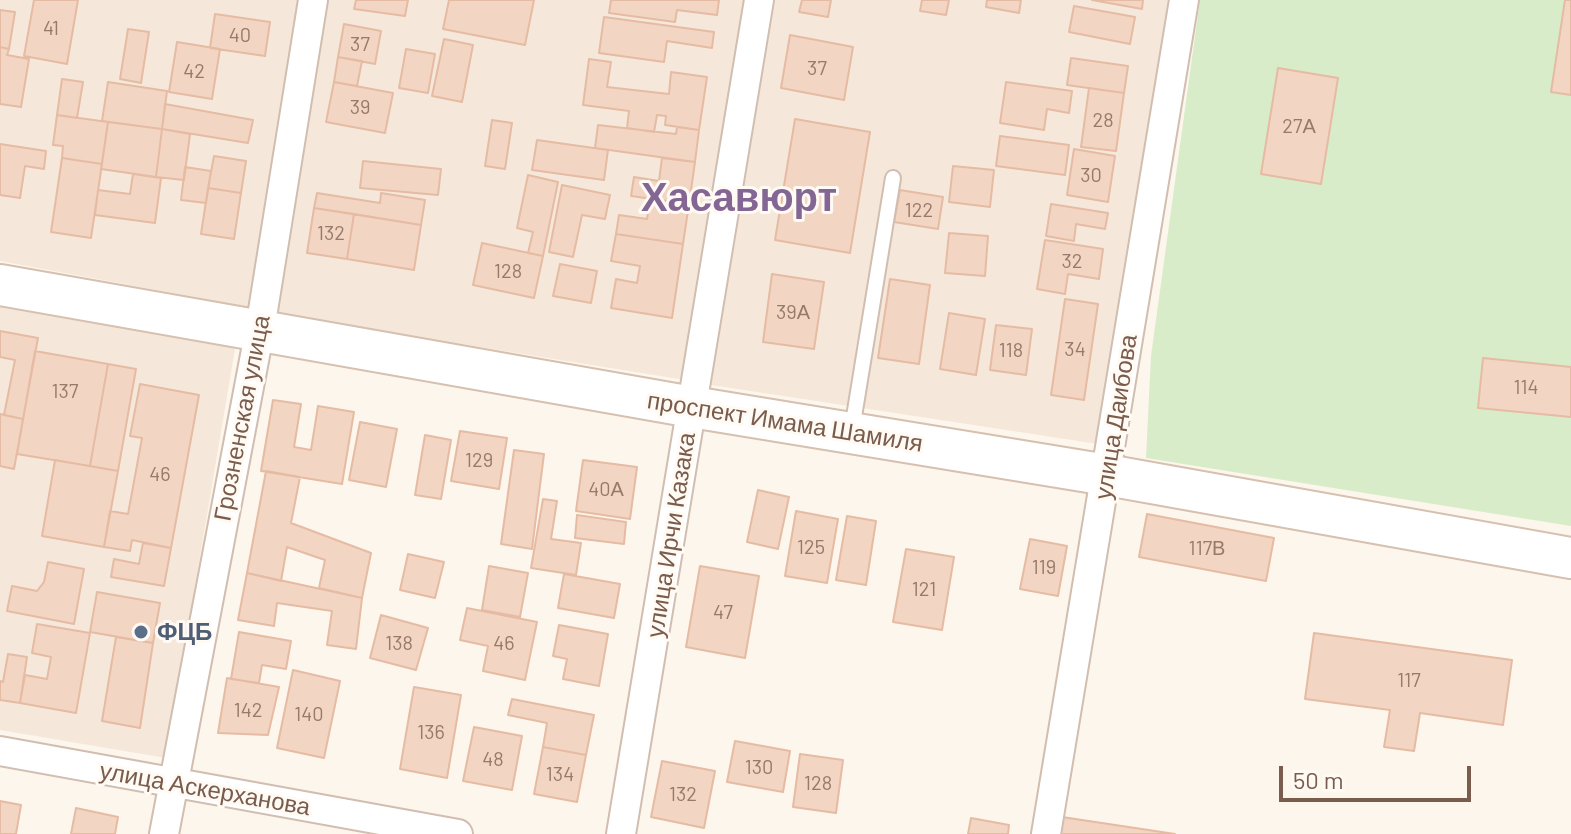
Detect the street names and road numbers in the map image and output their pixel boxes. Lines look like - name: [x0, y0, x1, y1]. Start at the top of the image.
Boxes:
- street label: Грозненская улица: [208, 313, 276, 523]
- street label: улица Даибова: [1089, 332, 1143, 502]
- street label: проспект Имама Шамиля: [645, 386, 925, 458]
- street label: улица Ирчи Казака: [641, 430, 701, 640]
- street label: улица Аскерханова: [97, 756, 313, 822]

